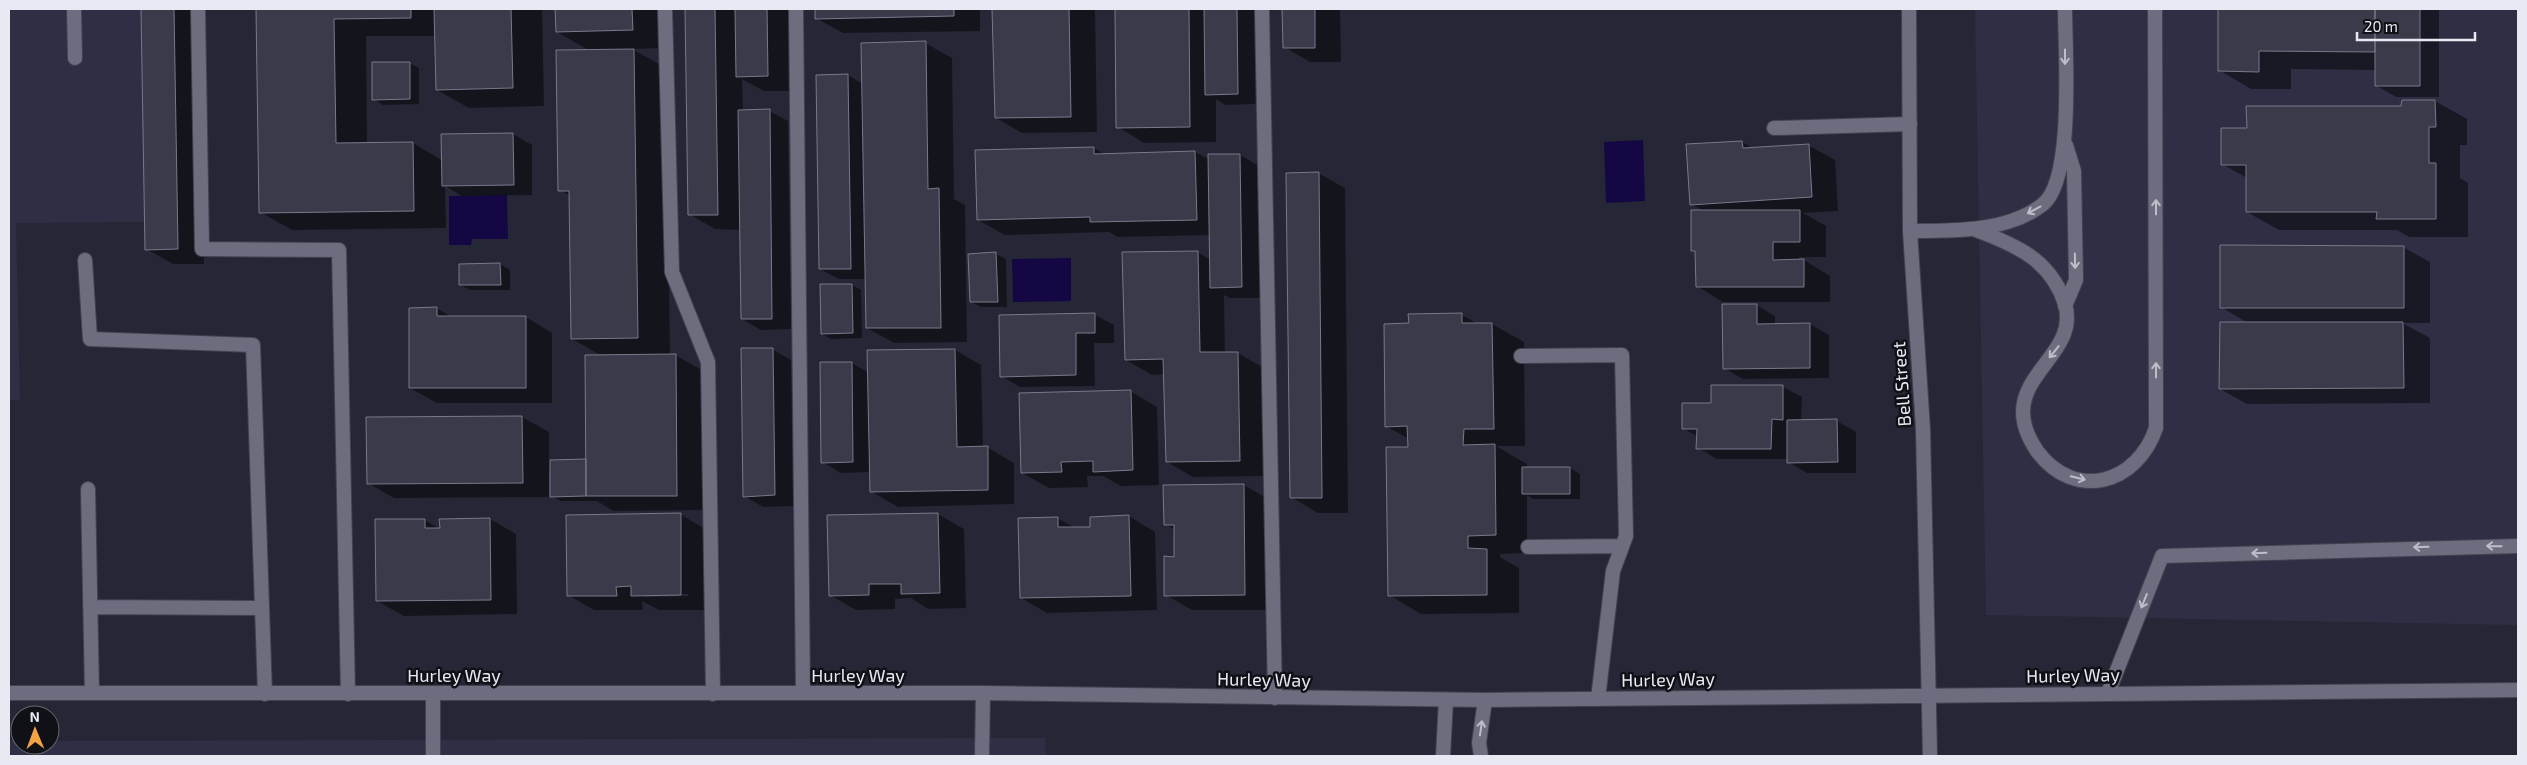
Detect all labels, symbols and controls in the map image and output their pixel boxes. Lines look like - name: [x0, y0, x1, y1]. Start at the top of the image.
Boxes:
- scale bar: [2357, 10, 2474, 42]
- text: 20 m: [2364, 17, 2398, 35]
- one-way arrow: [2060, 49, 2070, 65]
- one-way arrow: [2151, 199, 2161, 216]
- one-way arrow: [2027, 206, 2042, 215]
- one-way arrow: [2071, 253, 2080, 269]
- street label: Bell Street: [1887, 341, 1915, 427]
- one-way arrow: [2049, 345, 2060, 358]
- one-way arrow: [2151, 362, 2161, 378]
- one-way arrow: [2070, 474, 2086, 483]
- one-way arrow: [2486, 541, 2502, 551]
- one-way arrow: [2413, 543, 2429, 552]
- one-way arrow: [2251, 548, 2267, 557]
- one-way arrow: [2139, 593, 2148, 608]
- street label: Hurley Way: [2026, 663, 2120, 687]
- street label: Hurley Way: [407, 664, 501, 686]
- street label: Hurley Way: [811, 664, 905, 686]
- street label: Hurley Way: [1217, 667, 1311, 691]
- street label: Hurley Way: [1621, 667, 1715, 691]
- north arrow: [10, 705, 60, 755]
- text: N: [30, 708, 40, 725]
- one-way arrow: [1476, 721, 1486, 737]

